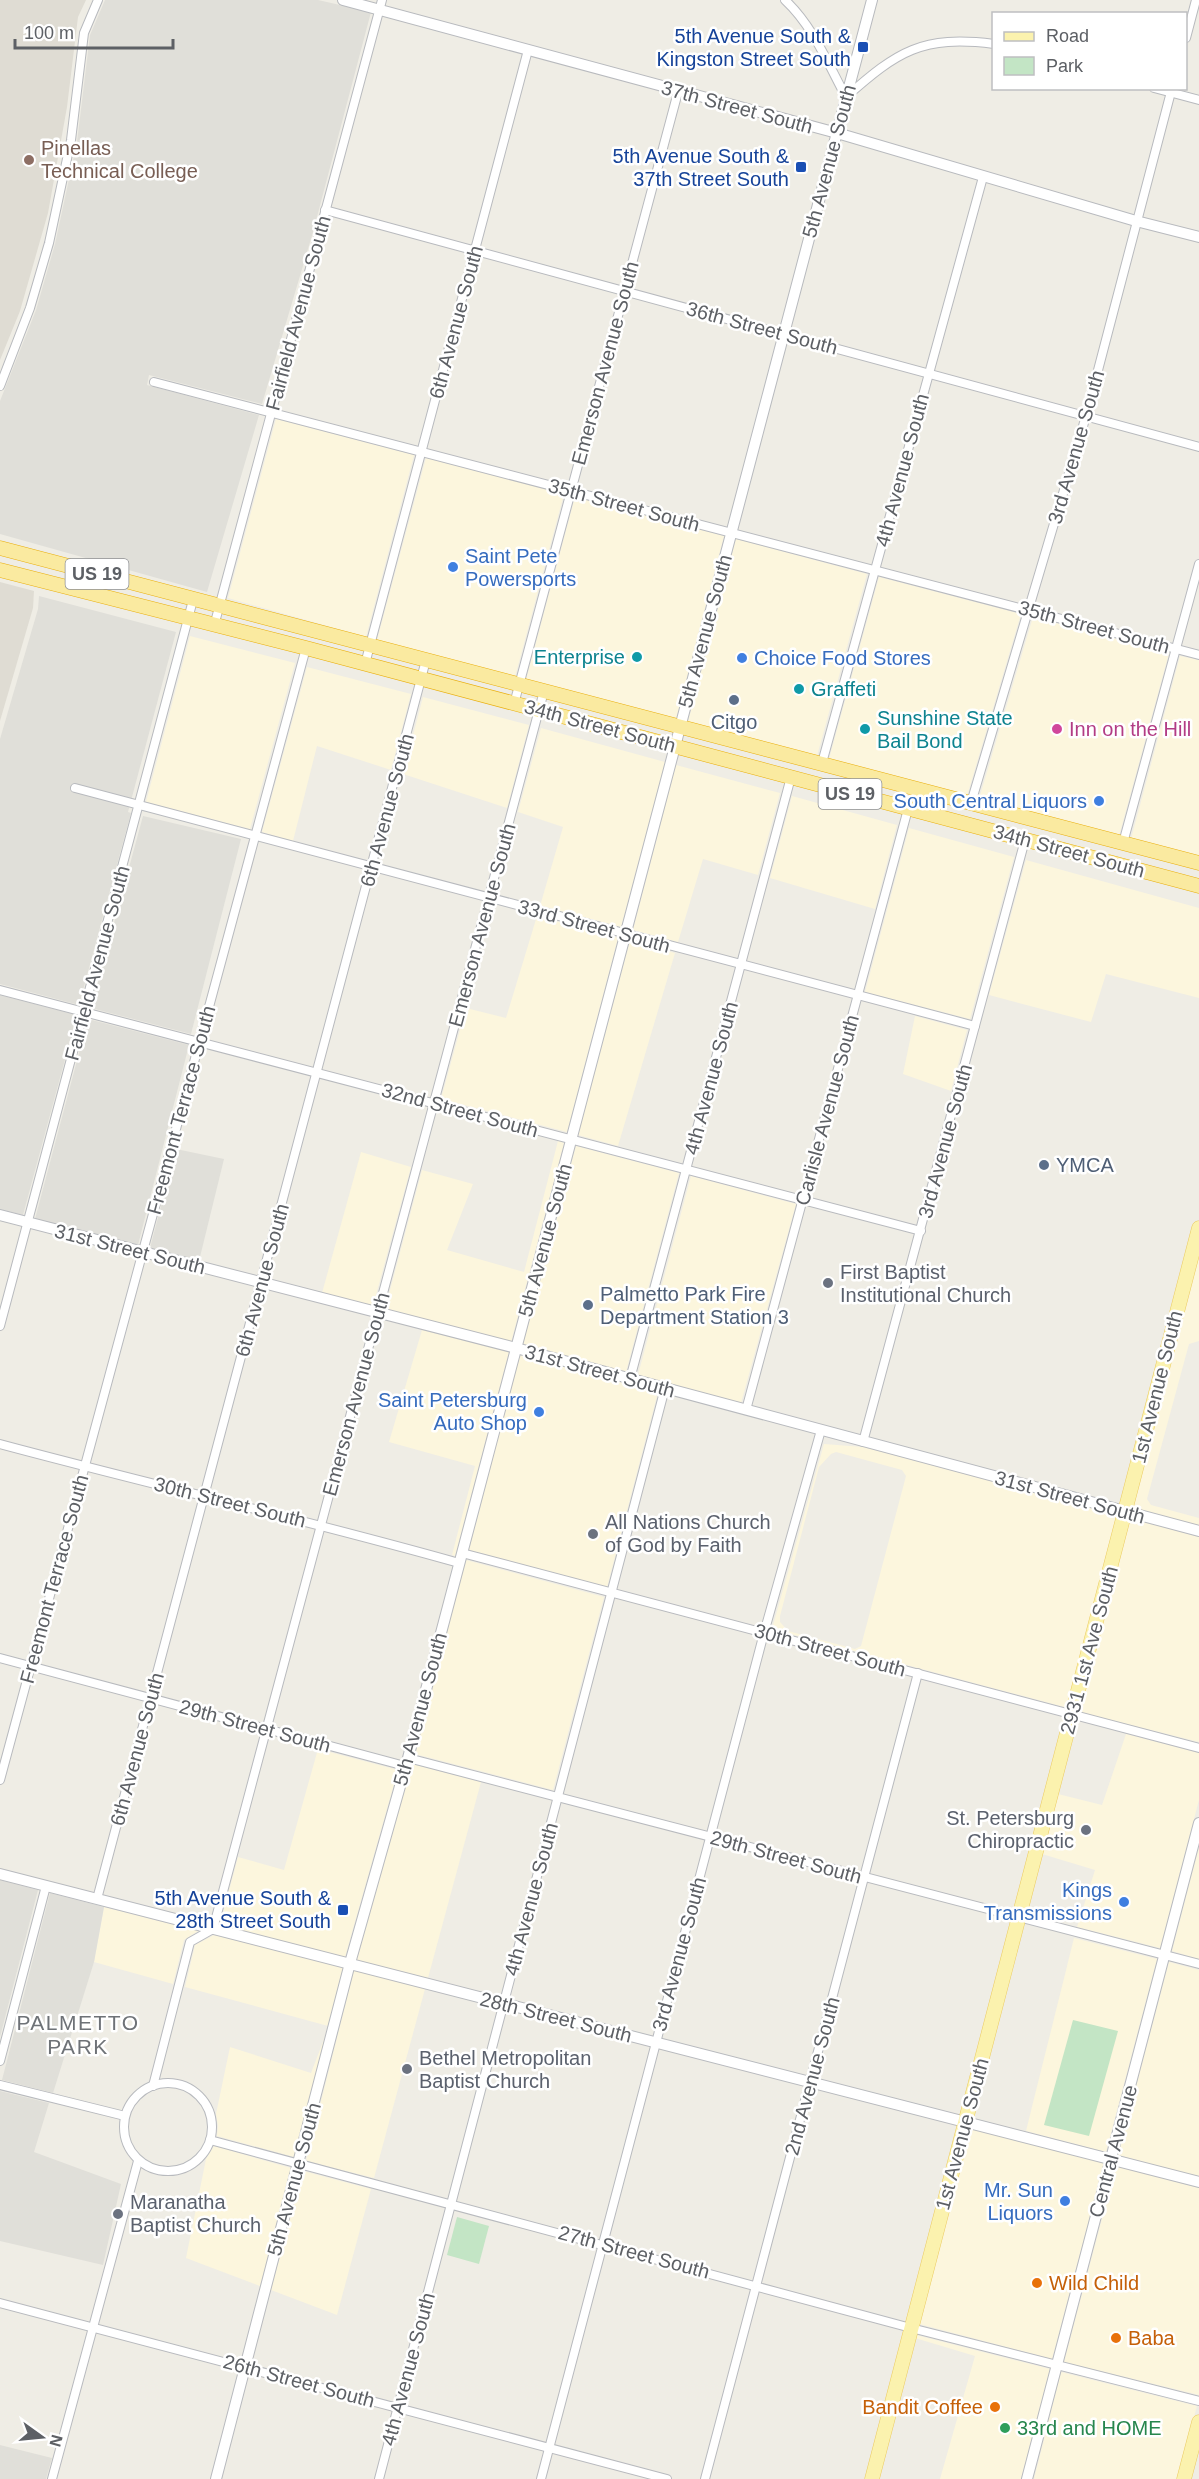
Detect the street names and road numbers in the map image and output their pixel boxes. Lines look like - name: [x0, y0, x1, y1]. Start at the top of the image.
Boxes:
- street label: 37th Street South: [659, 76, 815, 138]
- street label: 5th Avenue South: [798, 82, 860, 240]
- street label: Fairfield Avenue South: [261, 213, 335, 413]
- street label: 6th Avenue South: [425, 243, 487, 401]
- street label: Emerson Avenue South: [567, 259, 643, 467]
- street label: 36th Street South: [684, 297, 840, 359]
- street label: 3rd Avenue South: [1044, 368, 1108, 526]
- street label: 4th Avenue South: [871, 391, 933, 549]
- street label: 35th Street South: [546, 474, 702, 536]
- street label: 5th Avenue South: [674, 552, 736, 710]
- road number: US 19: [66, 559, 128, 589]
- street label: 35th Street South: [1016, 596, 1172, 658]
- street label: 34th Street South: [522, 695, 678, 757]
- street label: 6th Avenue South: [356, 731, 418, 889]
- road number: US 19: [818, 779, 882, 809]
- street label: 34th Street South: [991, 820, 1147, 882]
- street label: Emerson Avenue South: [444, 821, 520, 1029]
- street label: Fairfield Avenue South: [60, 863, 134, 1063]
- street label: 33rd Street South: [515, 895, 673, 957]
- street label: 4th Avenue South: [680, 999, 742, 1157]
- street label: Freemont Terrace South: [143, 1003, 219, 1217]
- street label: Carlisle Avenue South: [791, 1012, 863, 1208]
- street label: 3rd Avenue South: [914, 1062, 976, 1220]
- street label: 32nd Street South: [379, 1079, 541, 1141]
- street label: 5th Avenue South: [514, 1161, 576, 1319]
- street label: 6th Avenue South: [231, 1201, 293, 1359]
- street label: 31st Street South: [52, 1220, 208, 1278]
- street label: Emerson Avenue South: [318, 1290, 394, 1498]
- street label: 1st Avenue South: [1127, 1308, 1187, 1466]
- street label: 31st Street South: [523, 1340, 677, 1402]
- street label: 31st Street South: [993, 1466, 1147, 1528]
- street label: Freemont Terrace South: [16, 1472, 92, 1686]
- street label: 30th Street South: [152, 1472, 308, 1532]
- street label: 2931 1st Ave South: [1056, 1564, 1122, 1736]
- street label: 30th Street South: [752, 1619, 908, 1681]
- street label: 5th Avenue South: [389, 1630, 451, 1788]
- street label: 6th Avenue South: [106, 1670, 168, 1828]
- street label: 29th Street South: [177, 1695, 333, 1757]
- street label: 4th Avenue South: [500, 1820, 562, 1978]
- street label: 29th Street South: [708, 1826, 864, 1888]
- street label: 3rd Avenue South: [648, 1875, 710, 2033]
- street label: 28th Street South: [478, 1987, 634, 2047]
- street label: 2nd Avenue South: [780, 1994, 844, 2158]
- street label: 1st Avenue South: [931, 2056, 993, 2212]
- street label: Central Avenue: [1085, 2082, 1141, 2220]
- street label: 5th Avenue South: [263, 2100, 325, 2258]
- street label: 27th Street South: [556, 2221, 712, 2283]
- street label: 4th Avenue South: [377, 2290, 439, 2448]
- street label: 26th Street South: [221, 2350, 377, 2412]

